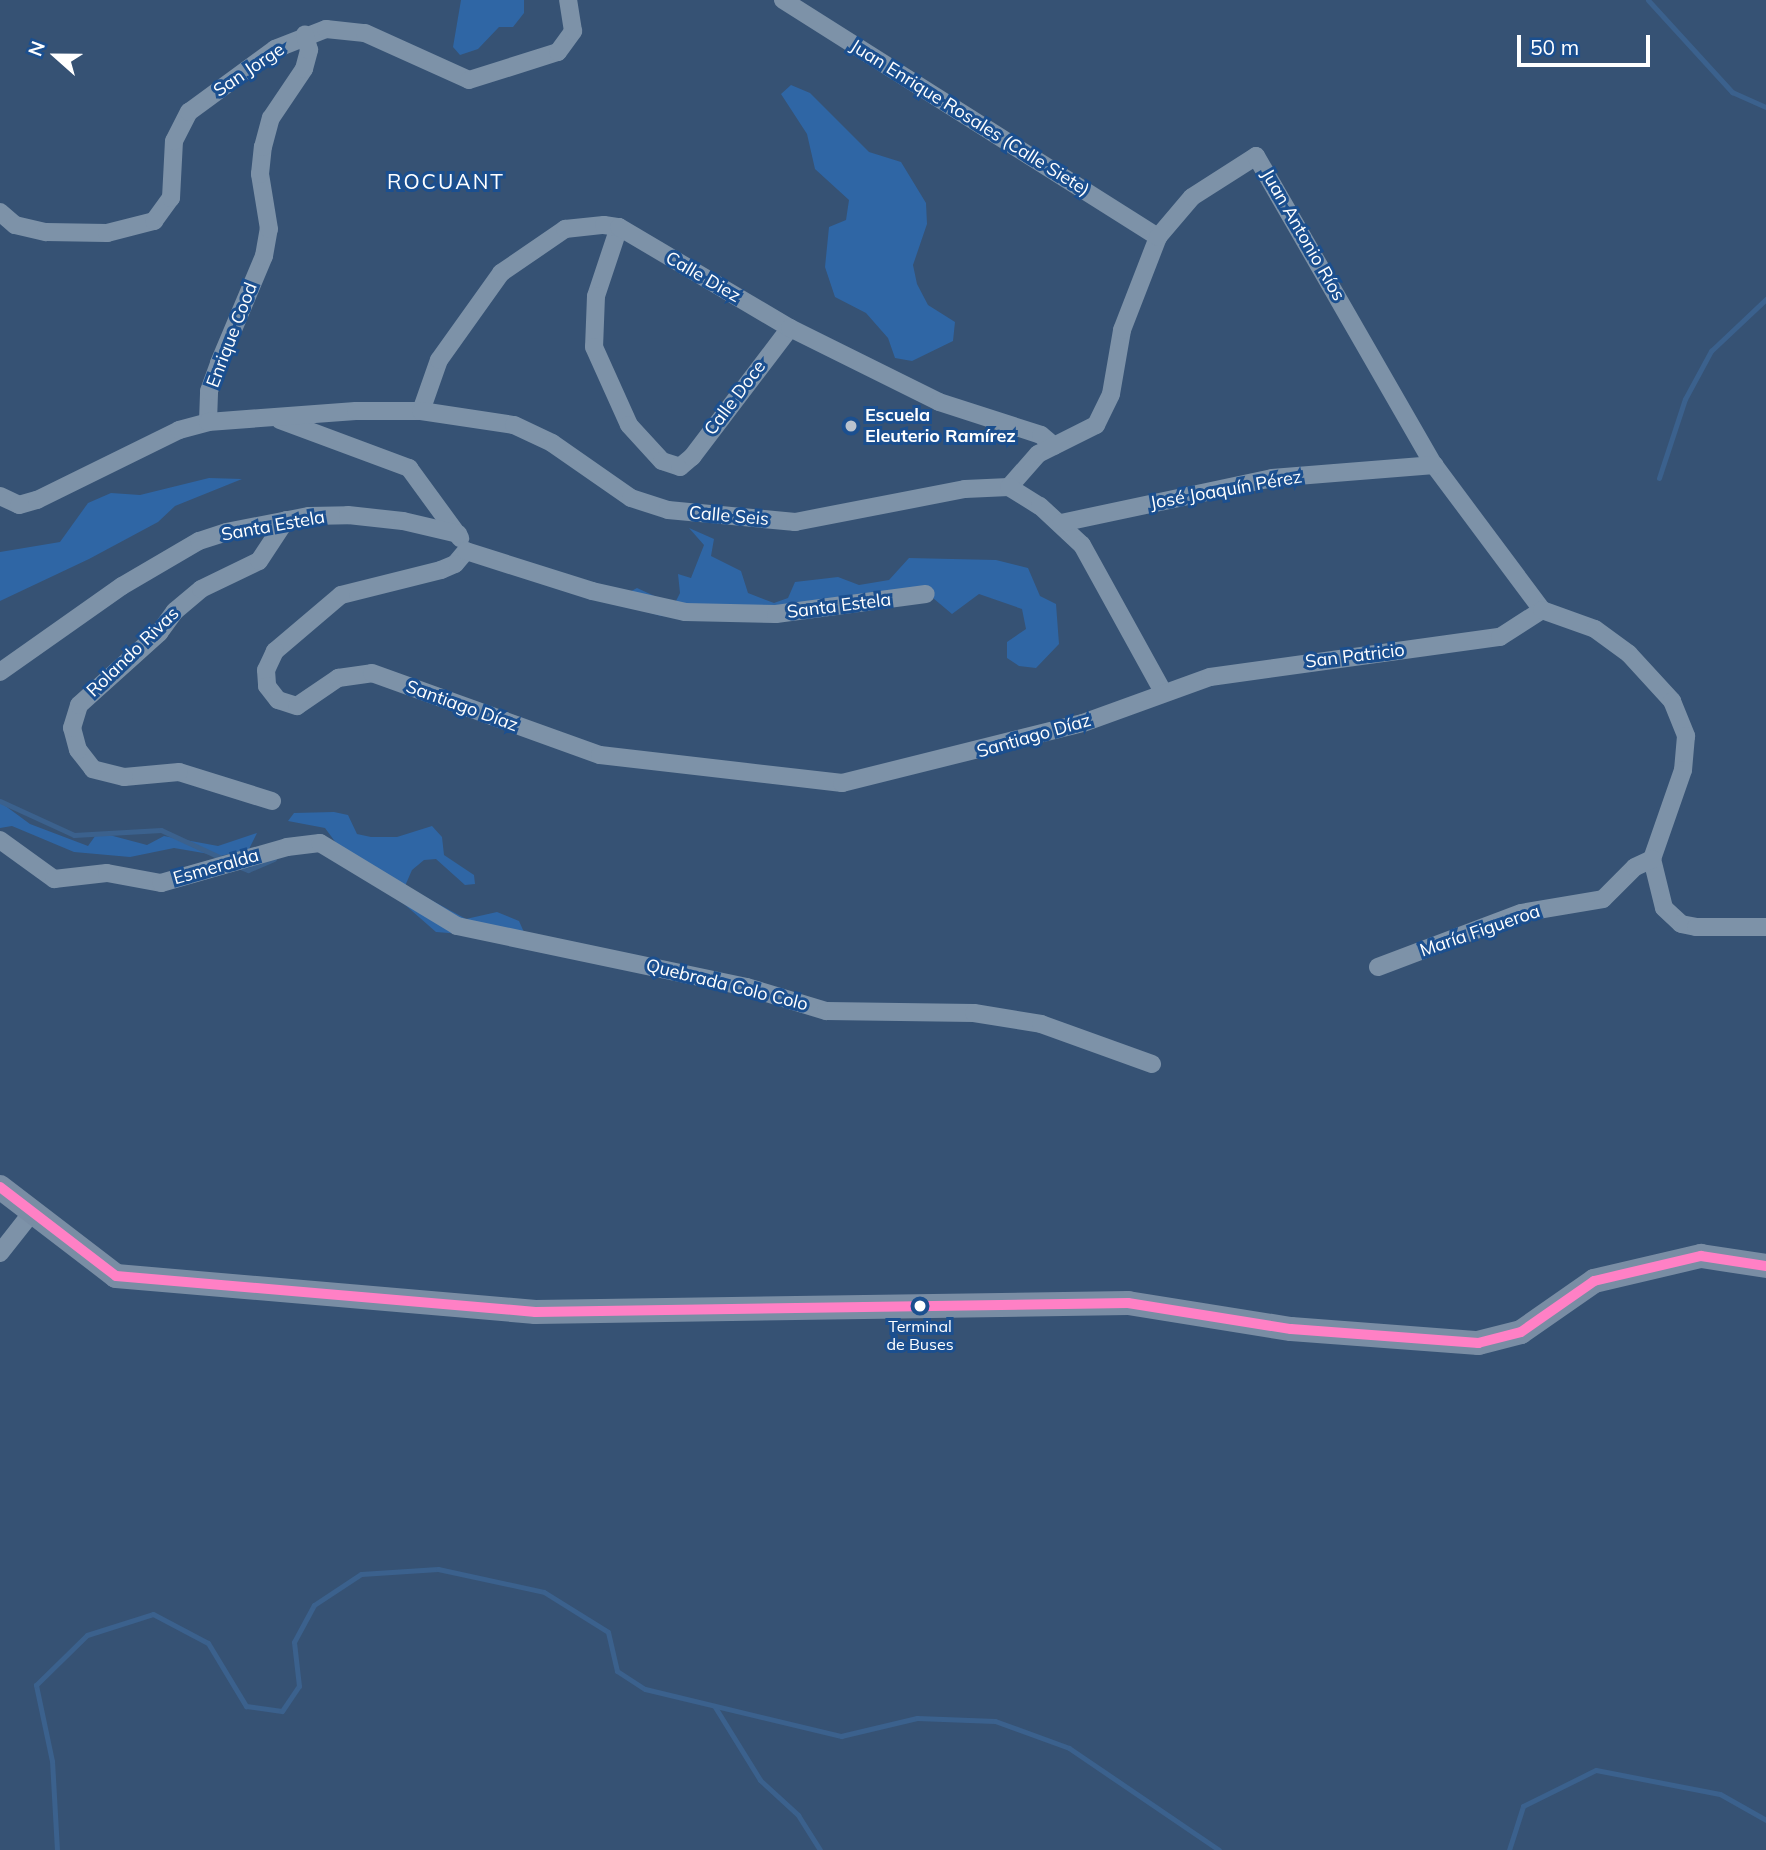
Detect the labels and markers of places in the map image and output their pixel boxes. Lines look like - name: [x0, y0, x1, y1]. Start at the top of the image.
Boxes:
- place label: Escuela Eleuterio Ramírez: [865, 405, 1016, 448]
- marker: Escuela Eleuterio Ramírez: [843, 418, 859, 434]
- marker: Terminal de Buses: [913, 1299, 927, 1313]
- place label: Terminal de Buses: [886, 1316, 954, 1354]

